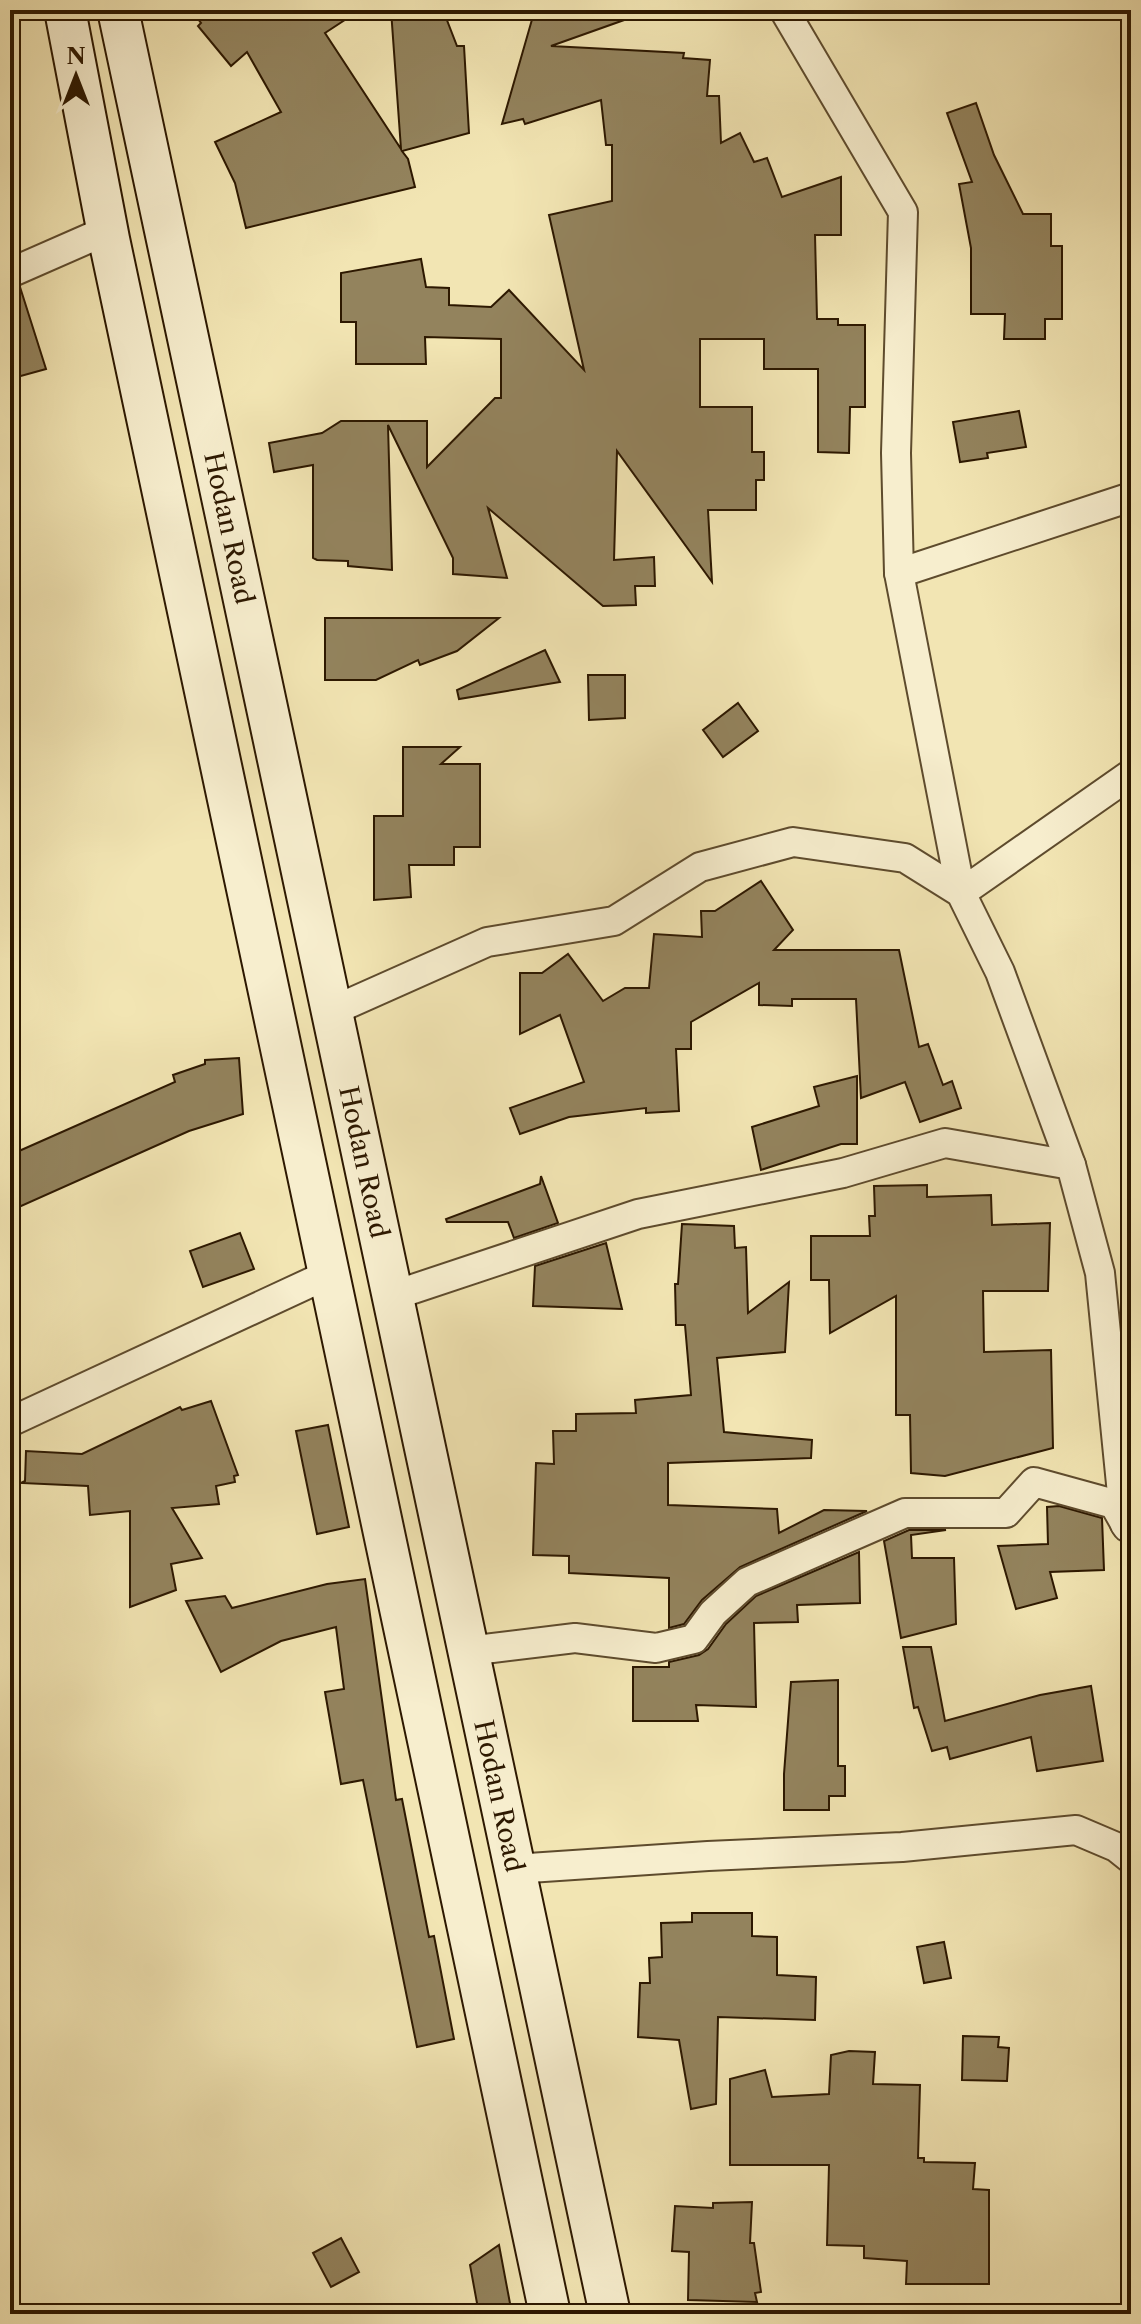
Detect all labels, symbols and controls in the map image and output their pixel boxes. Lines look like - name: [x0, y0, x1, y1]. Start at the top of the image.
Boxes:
- north arrow: [36, 36, 116, 116]
- text: N: [66, 43, 86, 70]
- street label: Hodan Road: [197, 449, 261, 607]
- street label: Hodan Road: [332, 1083, 396, 1241]
- street label: Hodan Road: [467, 1717, 531, 1875]

